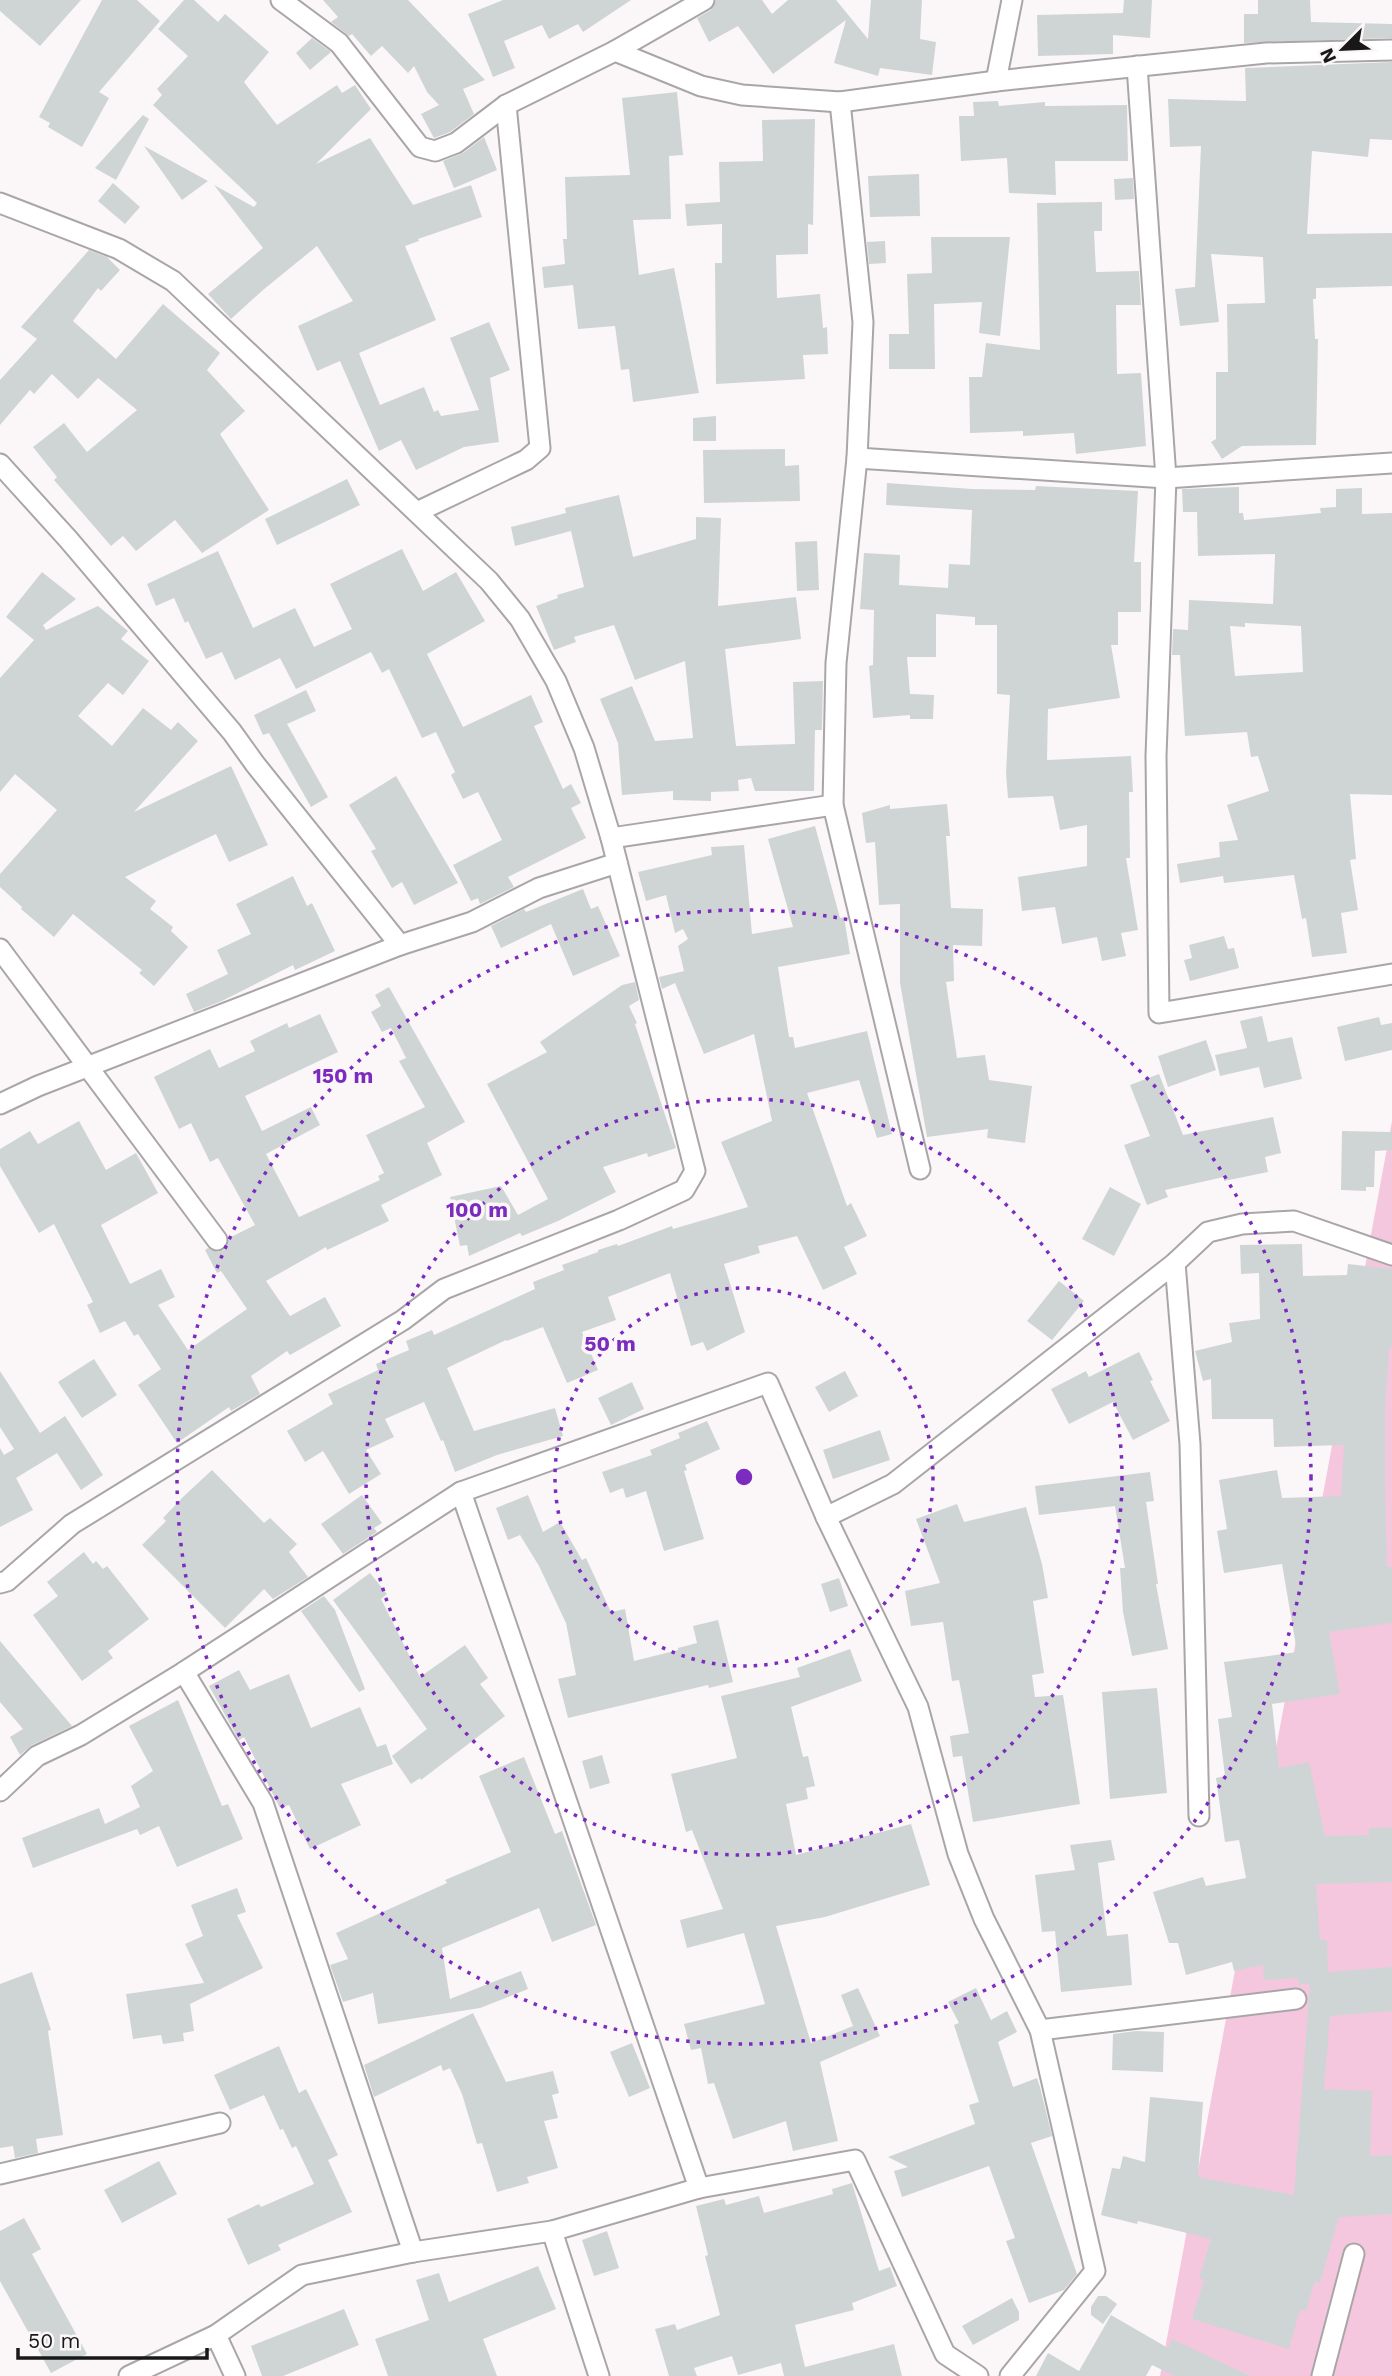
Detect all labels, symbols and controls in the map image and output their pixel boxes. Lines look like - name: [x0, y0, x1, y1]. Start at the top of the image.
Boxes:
- north arrow: [1308, 14, 1378, 84]
- text: N: [1315, 45, 1341, 67]
- text: 150 m: [313, 1063, 373, 1088]
- text: 100 m: [446, 1197, 508, 1222]
- text: 50 m: [584, 1331, 636, 1356]
- centre of rings: [732, 1465, 756, 1489]
- scale bar: [18, 2316, 206, 2360]
- text: 50 m: [28, 2328, 80, 2353]

